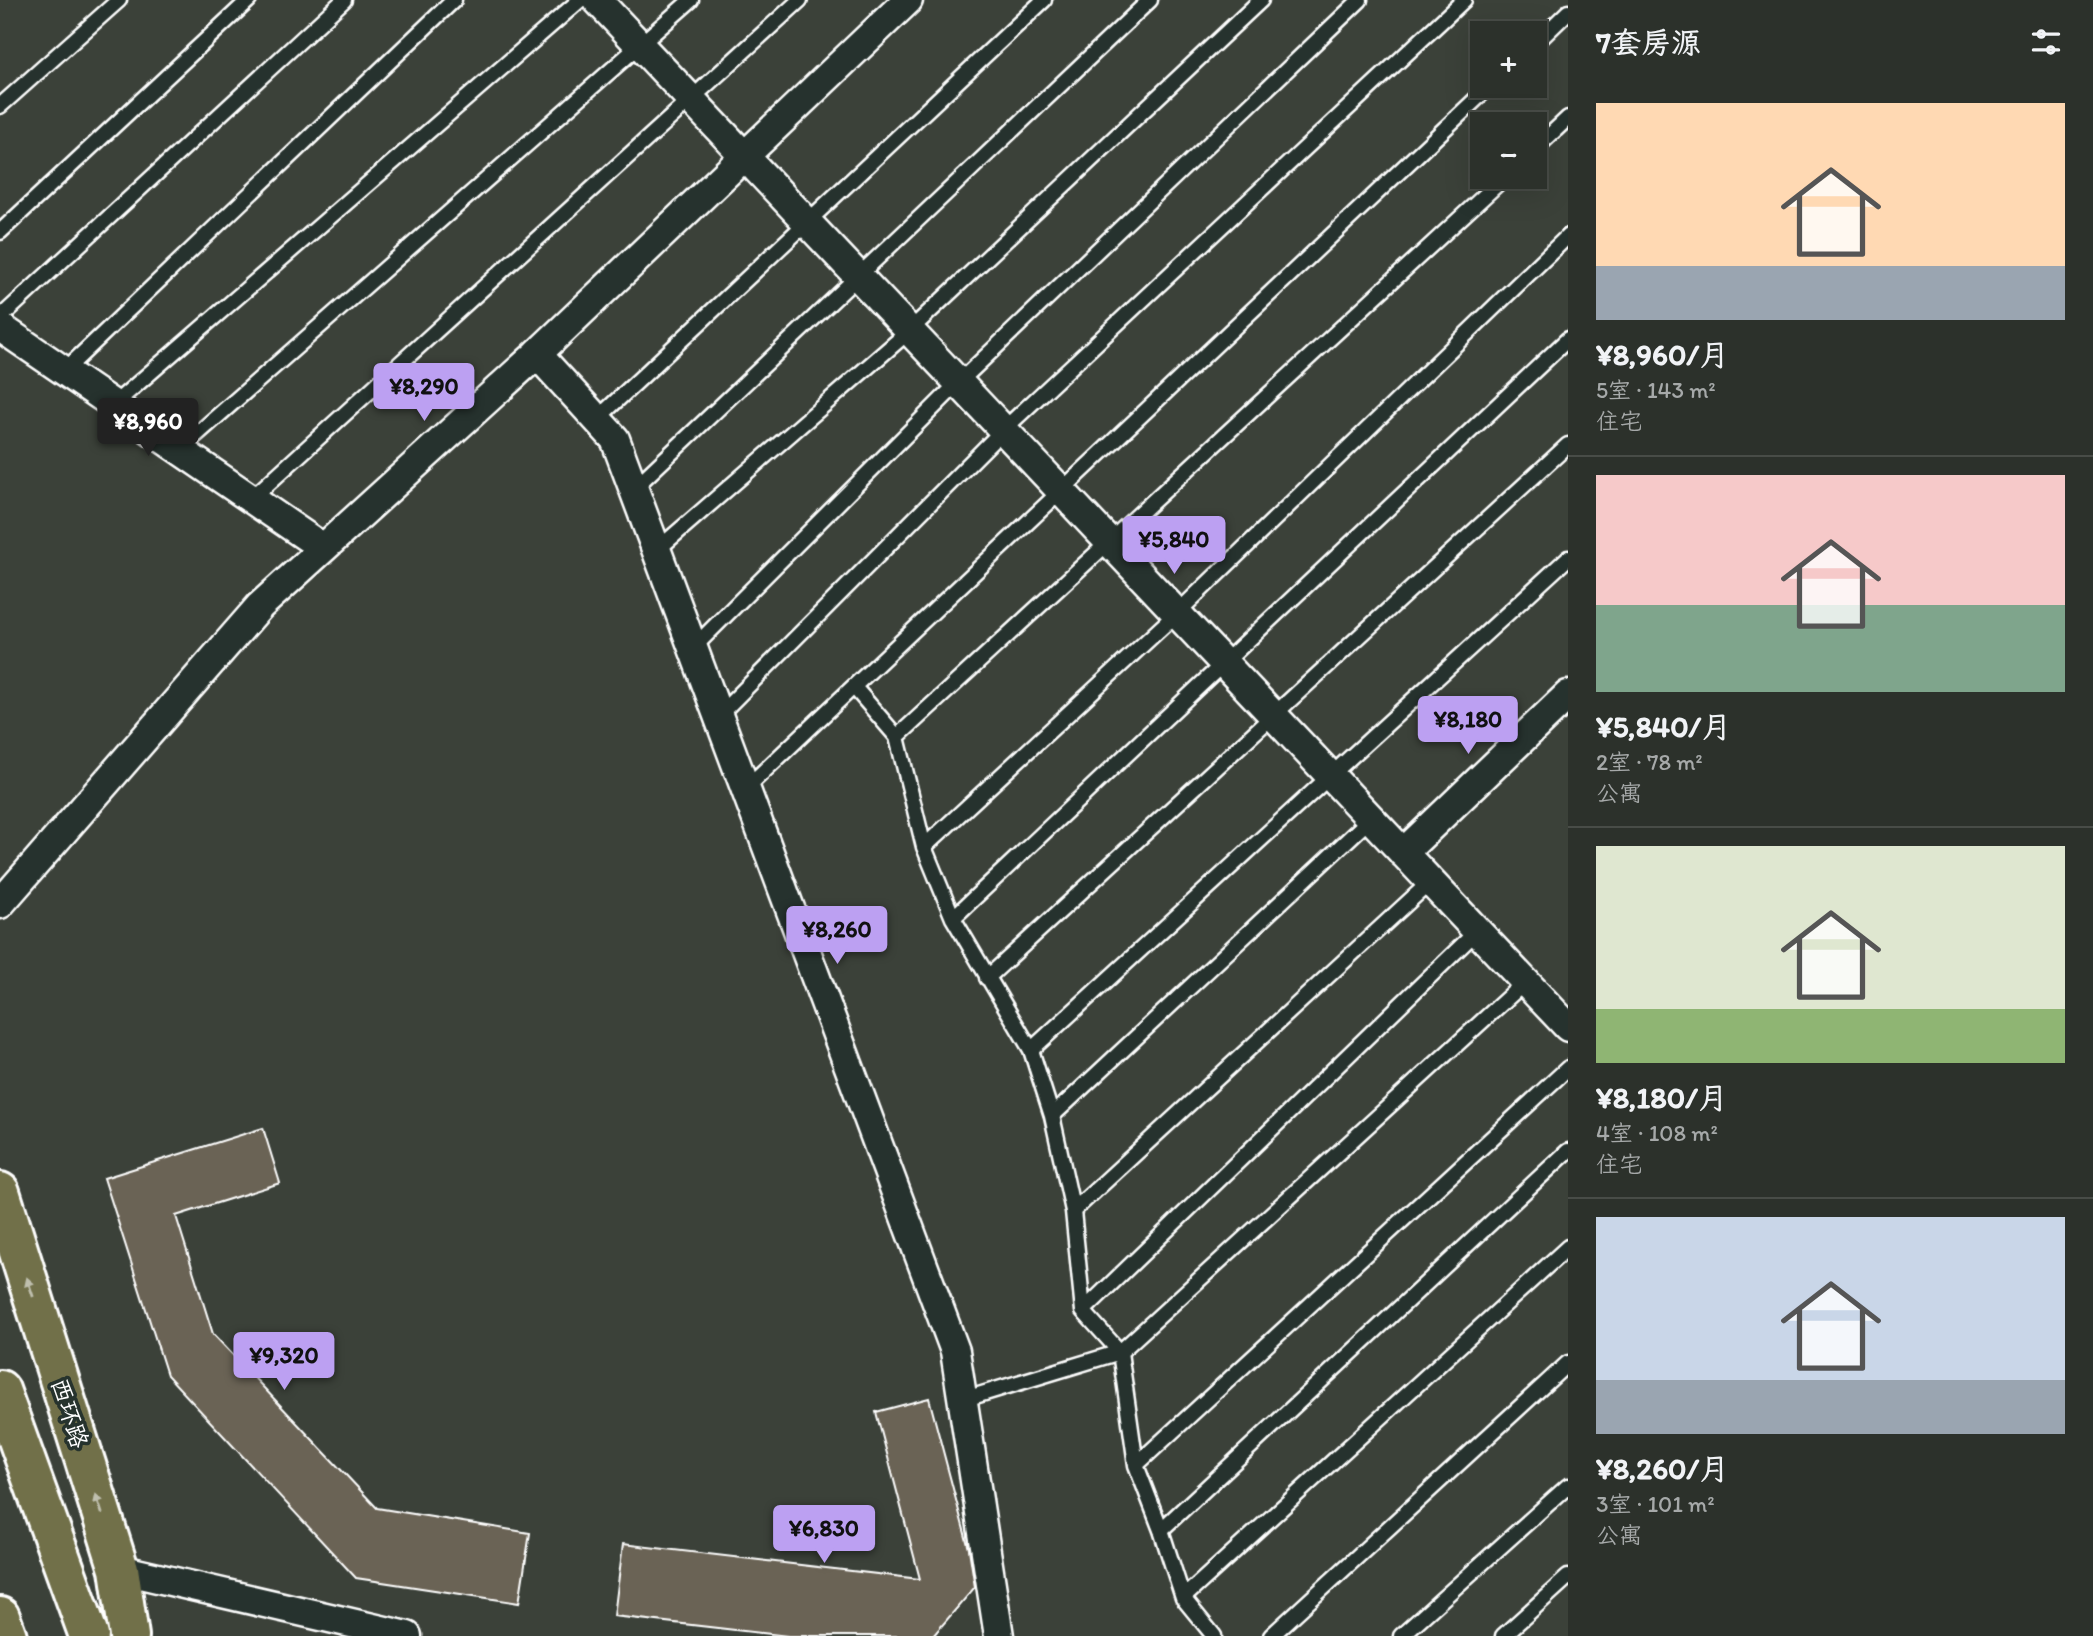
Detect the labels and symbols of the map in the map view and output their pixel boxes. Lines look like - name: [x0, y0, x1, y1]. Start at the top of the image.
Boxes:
- pin: ¥8,290: [367, 364, 481, 423]
- pin: ¥8,960: [91, 398, 205, 458]
- pin: ¥5,840: [1117, 516, 1231, 576]
- pin: ¥8,180: [1411, 696, 1525, 756]
- pin: ¥8,260: [780, 906, 894, 966]
- one-way arrow: [24, 1277, 35, 1298]
- pin: ¥9,320: [227, 1332, 341, 1392]
- street label: 西环路: [45, 1374, 95, 1452]
- one-way arrow: [93, 1494, 103, 1515]
- pin: ¥6,830: [767, 1506, 881, 1565]

